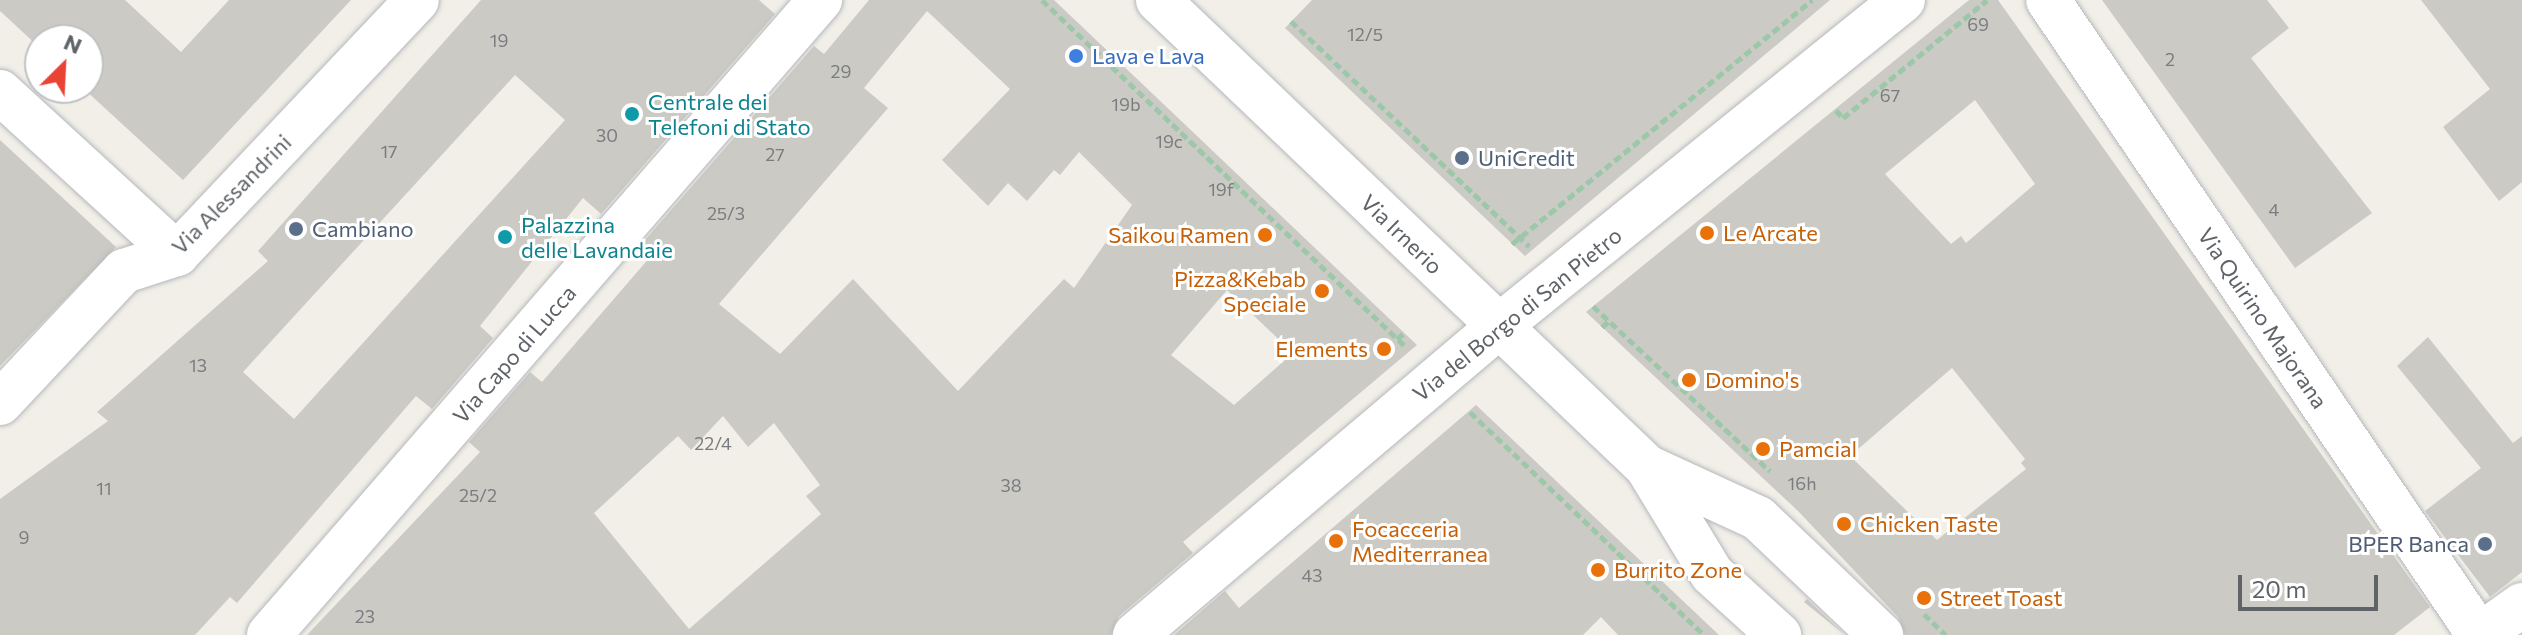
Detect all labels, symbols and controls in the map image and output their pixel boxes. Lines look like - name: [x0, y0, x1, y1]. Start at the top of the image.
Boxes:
- house number: 69: [1967, 13, 1989, 35]
- house number: 12/5: [1347, 23, 1383, 45]
- north arrow: [24, 24, 104, 104]
- text: N: [60, 28, 86, 59]
- house number: 19: [490, 29, 508, 51]
- place label: Lava e Lava: [1092, 43, 1205, 69]
- marker: Lava e Lava: [1067, 47, 1085, 65]
- house number: 2: [2165, 48, 2175, 70]
- house number: 29: [831, 60, 851, 82]
- house number: 67: [1880, 84, 1900, 106]
- place label: Centrale dei Telefoni di Stato: [648, 88, 811, 140]
- house number: 19b: [1111, 93, 1141, 115]
- marker: Centrale dei Telefoni di Stato: [623, 105, 641, 123]
- house number: 30: [596, 124, 618, 146]
- street label: Via Alessandrini: [166, 129, 296, 259]
- house number: 19c: [1155, 130, 1183, 152]
- house number: 17: [380, 140, 398, 162]
- house number: 27: [765, 143, 785, 165]
- place label: UniCredit: [1478, 145, 1575, 171]
- marker: UniCredit: [1453, 149, 1471, 167]
- house number: 19f: [1208, 178, 1234, 200]
- street label: Via Irnerio: [1356, 189, 1448, 279]
- house number: 4: [2269, 198, 2279, 220]
- house number: 25/3: [707, 202, 745, 224]
- place label: Palazzina delle Lavandaie: [521, 211, 673, 262]
- place label: Cambiano: [312, 216, 414, 242]
- marker: Cambiano: [287, 220, 305, 238]
- place label: Le Arcate: [1723, 220, 1818, 246]
- place label: Saikou Ramen: [1108, 222, 1249, 248]
- street label: Via del Borgo di San Pietro: [1407, 222, 1627, 406]
- street label: Via Quirino Majorana: [2193, 223, 2333, 413]
- marker: Le Arcate: [1698, 224, 1716, 242]
- marker: Saikou Ramen: [1256, 226, 1274, 244]
- marker: Palazzina delle Lavandaie: [496, 228, 514, 246]
- place label: Pizza&Kebab Speciale: [1174, 265, 1306, 316]
- street label: Via Capo di Lucca: [447, 280, 581, 428]
- marker: Pizza&Kebab Speciale: [1313, 282, 1331, 300]
- place label: Elements: [1275, 336, 1368, 362]
- marker: Elements: [1375, 340, 1393, 358]
- house number: 13: [189, 354, 207, 376]
- place label: Domino's: [1705, 367, 1799, 393]
- marker: Domino's: [1680, 371, 1698, 389]
- house number: 22/4: [694, 432, 732, 454]
- place label: Pamcial: [1779, 436, 1857, 462]
- marker: Pamcial: [1754, 440, 1772, 458]
- house number: 16h: [1788, 472, 1816, 494]
- house number: 38: [1000, 474, 1022, 496]
- house number: 11: [96, 477, 112, 499]
- house number: 25/2: [459, 484, 497, 506]
- place label: Chicken Taste: [1860, 511, 1998, 537]
- place label: Focacceria Mediterranea: [1352, 515, 1488, 566]
- marker: Chicken Taste: [1835, 515, 1853, 533]
- house number: 9: [19, 526, 29, 548]
- place label: BPER Banca: [2348, 531, 2469, 557]
- marker: Focacceria Mediterranea: [1327, 532, 1345, 550]
- marker: BPER Banca: [2476, 535, 2494, 553]
- place label: Burrito Zone: [1614, 557, 1742, 583]
- scale bar: [2242, 559, 2382, 609]
- marker: Burrito Zone: [1589, 561, 1607, 579]
- house number: 43: [1301, 564, 1323, 586]
- text: 20 m: [2252, 574, 2306, 603]
- place label: Street Toast: [1940, 585, 2062, 611]
- marker: Street Toast: [1915, 589, 1933, 607]
- house number: 23: [355, 605, 375, 627]

